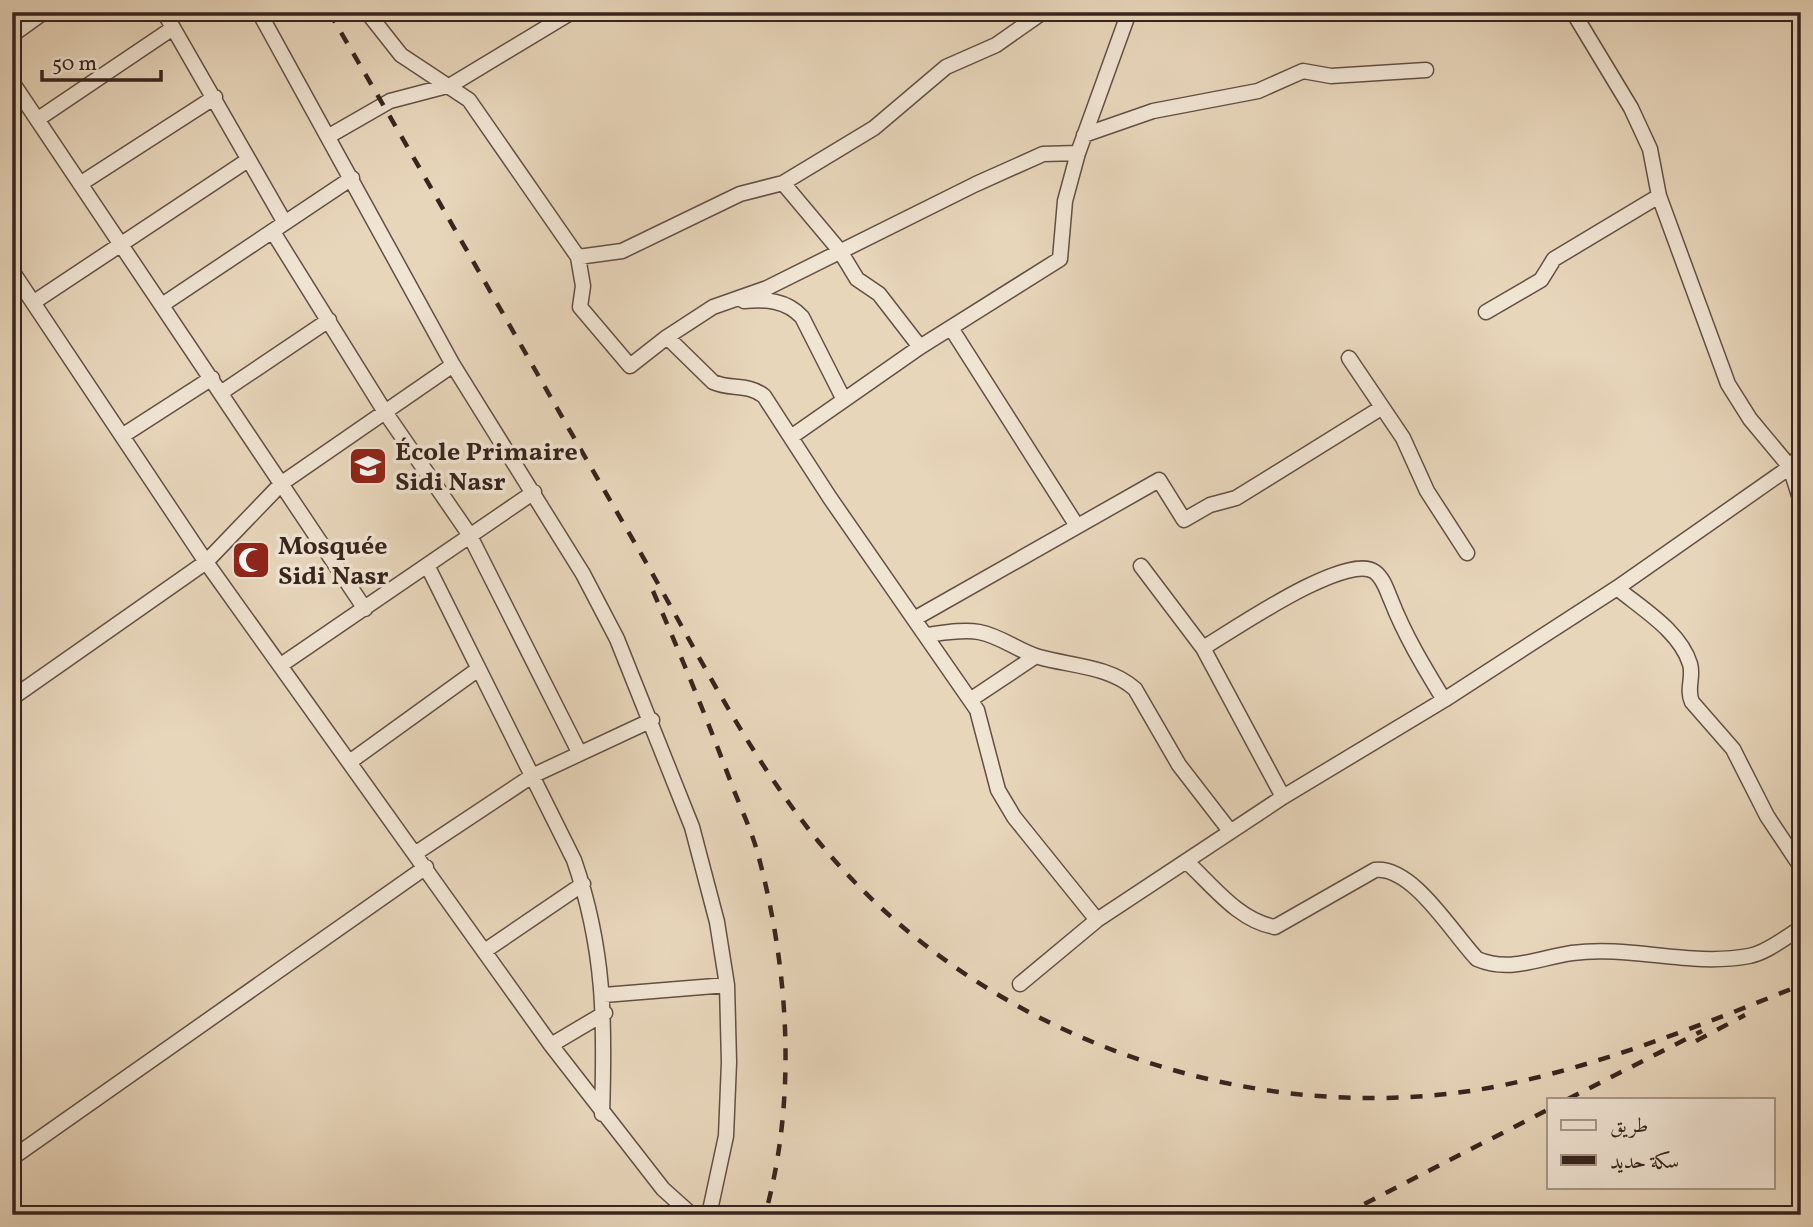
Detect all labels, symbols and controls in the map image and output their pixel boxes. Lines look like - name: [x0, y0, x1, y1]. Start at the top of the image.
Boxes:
- scale bar: [42, 38, 161, 82]
- text: 50 m: [52, 50, 97, 79]
- place label: École Primaire Sidi Nasr: [395, 435, 578, 501]
- school or university icon: École Primaire Sidi Nasr: [347, 445, 389, 487]
- place label: Mosquée Sidi Nasr: [278, 529, 389, 595]
- mosque icon: Mosquée Sidi Nasr: [230, 539, 272, 581]
- legend: [1547, 1098, 1774, 1188]
- text: طريق: [1610, 1112, 1648, 1141]
- text: سكة حديد: [1610, 1148, 1679, 1177]

